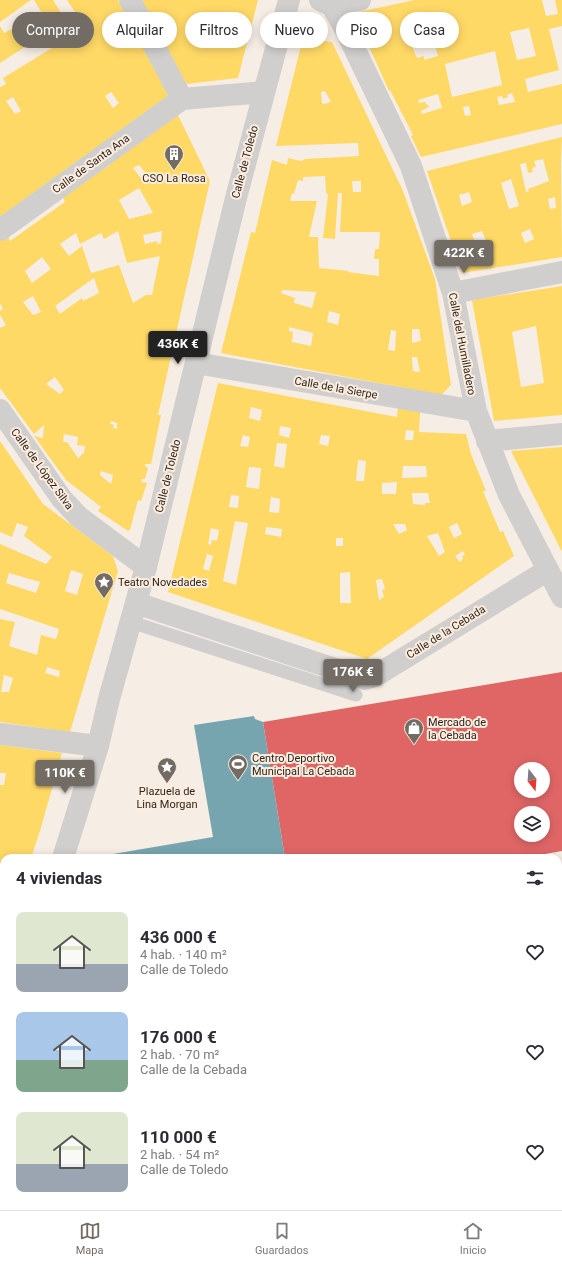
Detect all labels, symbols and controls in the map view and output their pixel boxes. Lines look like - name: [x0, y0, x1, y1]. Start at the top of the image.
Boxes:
- chip: Comprar: [12, 12, 94, 48]
- chip: Alquilar: [102, 12, 177, 48]
- chip: Filtros: [185, 12, 252, 48]
- chip: Nuevo: [260, 12, 328, 48]
- chip: Piso: [336, 12, 392, 48]
- chip: Casa: [400, 12, 459, 48]
- street label: Calle de Toledo: [229, 124, 261, 200]
- street label: Calle de Santa Ana: [50, 132, 132, 196]
- building icon: CSO La Rosa: [163, 143, 185, 171]
- place label: CSO La Rosa: [142, 172, 206, 185]
- pin: 422K €: [431, 240, 497, 274]
- text: 422K €: [443, 245, 485, 260]
- street label: Calle del Humilladero: [446, 292, 478, 396]
- pin: 436K €: [145, 331, 211, 365]
- text: 436K €: [157, 336, 199, 351]
- street label: Calle de la Sierpe: [294, 374, 379, 402]
- street label: Calle de López Silva: [8, 426, 76, 512]
- street label: Calle de Toledo: [153, 438, 183, 514]
- place icon: Teatro Novedades: [93, 571, 115, 599]
- place label: Teatro Novedades: [118, 576, 207, 589]
- street label: Calle de la Cebada: [404, 602, 488, 662]
- pin: 176K €: [320, 659, 386, 693]
- text: 176K €: [332, 664, 374, 679]
- place label: Mercado de la Cebada: [428, 716, 486, 742]
- shop icon: Mercado de la Cebada: [403, 717, 425, 745]
- place label: Centro Deportivo Municipal La Cebada: [252, 752, 354, 778]
- sports icon: Centro Deportivo Municipal La Cebada: [227, 753, 249, 781]
- place icon: Plazuela de Lina Morgan: [156, 756, 178, 784]
- pin: 110K €: [32, 760, 98, 794]
- north arrow: [514, 762, 550, 798]
- map controls: [514, 762, 550, 842]
- text: 110K €: [44, 765, 86, 780]
- place label: Plazuela de Lina Morgan: [136, 785, 198, 811]
- button: layers: [514, 806, 550, 842]
- icon: filters: [524, 867, 546, 889]
- text: 4 viviendas: [16, 868, 102, 888]
- text: 436 000 €: [140, 927, 217, 947]
- icon: home: [48, 928, 96, 976]
- icon: heart: [524, 941, 546, 963]
- text: 4 hab. · 140 m²: [140, 947, 227, 962]
- text: Calle de Toledo: [140, 962, 229, 977]
- text: 176 000 €: [140, 1027, 217, 1047]
- icon: home: [48, 1028, 96, 1076]
- icon: heart: [524, 1041, 546, 1063]
- text: 2 hab. · 70 m²: [140, 1047, 219, 1062]
- text: Calle de la Cebada: [140, 1062, 247, 1077]
- text: 110 000 €: [140, 1127, 217, 1147]
- icon: home: [48, 1128, 96, 1176]
- icon: heart: [524, 1141, 546, 1163]
- text: 2 hab. · 54 m²: [140, 1147, 219, 1162]
- text: Calle de Toledo: [140, 1162, 229, 1177]
- tab: Mapa: [76, 1220, 103, 1257]
- tab: Guardados: [255, 1220, 308, 1257]
- tab: Inicio: [460, 1220, 486, 1257]

